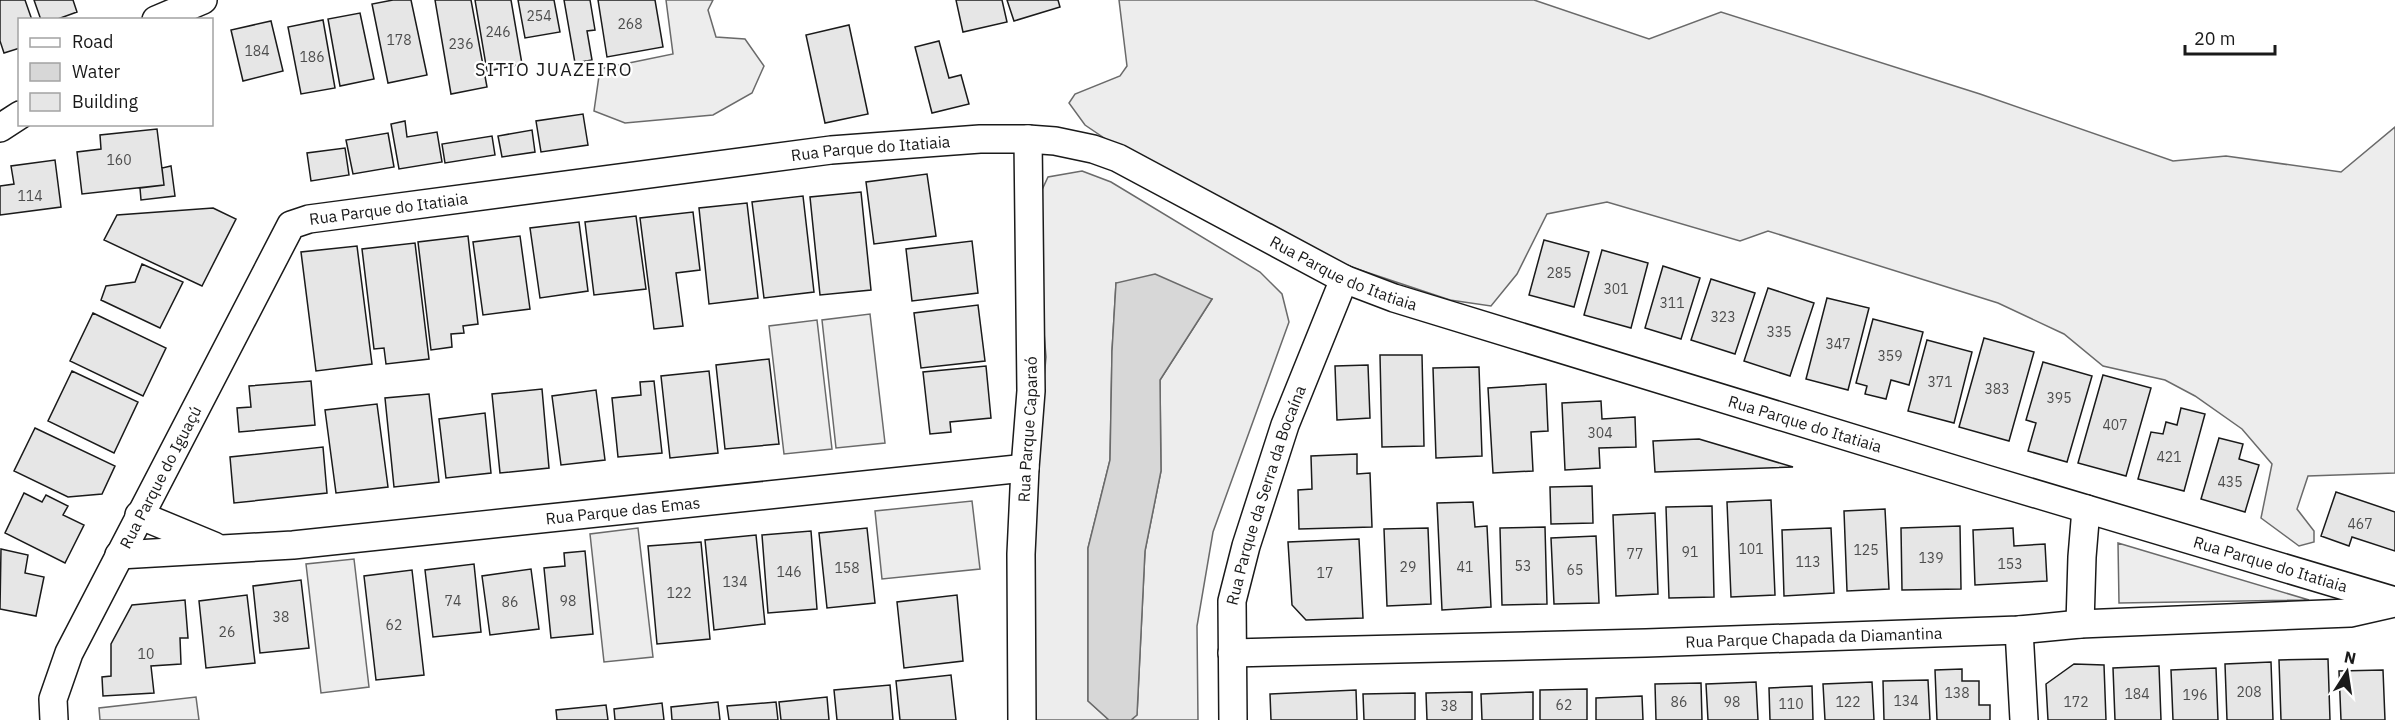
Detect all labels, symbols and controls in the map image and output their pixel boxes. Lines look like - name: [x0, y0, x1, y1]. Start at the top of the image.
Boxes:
- house number: 254: [526, 7, 552, 25]
- house number: 268: [617, 15, 643, 33]
- legend: [18, 18, 213, 126]
- scale bar: [2185, 18, 2275, 56]
- house number: 246: [485, 23, 511, 41]
- text: 20 m: [2194, 27, 2236, 50]
- text: Road: [72, 30, 113, 53]
- house number: 178: [386, 31, 412, 49]
- house number: 236: [448, 35, 474, 53]
- house number: 184: [244, 42, 270, 60]
- house number: 186: [299, 48, 325, 66]
- district label: SITIO JUAZEIRO: [475, 58, 633, 81]
- text: Water: [72, 60, 121, 83]
- text: Building: [72, 90, 139, 113]
- street label: Rua Parque do Itatiaia: [790, 131, 951, 165]
- house number: 160: [106, 151, 132, 169]
- house number: 114: [17, 187, 43, 205]
- street label: Rua Parque do Itatiaia: [308, 188, 469, 229]
- street label: Rua Parque do Itatiaia: [1266, 231, 1420, 315]
- house number: 285: [1546, 264, 1572, 282]
- house number: 301: [1603, 280, 1629, 298]
- house number: 311: [1659, 294, 1685, 312]
- house number: 323: [1710, 308, 1736, 326]
- house number: 335: [1766, 323, 1792, 341]
- house number: 347: [1825, 335, 1851, 353]
- house number: 359: [1877, 347, 1903, 365]
- street label: Rua Parque Caparaó: [1013, 356, 1041, 503]
- house number: 371: [1927, 373, 1953, 391]
- house number: 383: [1984, 380, 2010, 398]
- street label: Rua Parque da Serra da Bocaína: [1221, 382, 1310, 607]
- house number: 395: [2046, 389, 2072, 407]
- street label: Rua Parque do Itatiaia: [1726, 391, 1885, 457]
- street label: Rua Parque do Iguaçú: [115, 402, 206, 552]
- house number: 407: [2102, 416, 2128, 434]
- house number: 304: [1587, 424, 1613, 442]
- house number: 421: [2156, 448, 2182, 466]
- house number: 435: [2217, 473, 2243, 491]
- street label: Rua Parque das Emas: [544, 492, 701, 528]
- house number: 467: [2347, 515, 2373, 533]
- street label: Rua Parque do Itatiaia: [2191, 531, 2350, 596]
- house number: 101: [1738, 540, 1764, 558]
- house number: 125: [1853, 541, 1879, 559]
- house number: 91: [1682, 543, 1698, 561]
- house number: 77: [1627, 545, 1643, 563]
- house number: 139: [1918, 549, 1944, 567]
- house number: 113: [1795, 553, 1821, 571]
- house number: 153: [1997, 555, 2023, 573]
- house number: 53: [1515, 557, 1531, 575]
- house number: 29: [1400, 558, 1416, 576]
- house number: 41: [1457, 558, 1473, 576]
- house number: 158: [834, 559, 860, 577]
- house number: 65: [1567, 561, 1583, 579]
- house number: 146: [776, 563, 802, 581]
- house number: 17: [1317, 564, 1333, 582]
- house number: 134: [722, 573, 748, 591]
- house number: 122: [666, 584, 692, 602]
- house number: 74: [445, 592, 461, 610]
- house number: 98: [560, 592, 576, 610]
- house number: 86: [502, 593, 518, 611]
- house number: 38: [273, 608, 289, 626]
- house number: 62: [386, 616, 402, 634]
- house number: 26: [219, 623, 235, 641]
- street label: Rua Parque Chapada da Diamantina: [1685, 623, 1943, 652]
- north arrow: [2317, 642, 2377, 702]
- house number: 10: [138, 645, 154, 663]
- text: N: [2342, 646, 2358, 668]
- house number: 208: [2236, 683, 2262, 701]
- house number: 138: [1944, 684, 1970, 702]
- house number: 184: [2124, 685, 2150, 703]
- house number: 196: [2182, 686, 2208, 704]
- house number: 134: [1893, 692, 1919, 710]
- house number: 86: [1671, 693, 1687, 711]
- house number: 98: [1724, 693, 1740, 711]
- house number: 122: [1835, 693, 1861, 711]
- house number: 172: [2063, 693, 2089, 711]
- house number: 110: [1778, 695, 1804, 713]
- house number: 62: [1556, 696, 1572, 714]
- house number: 38: [1441, 697, 1457, 715]

